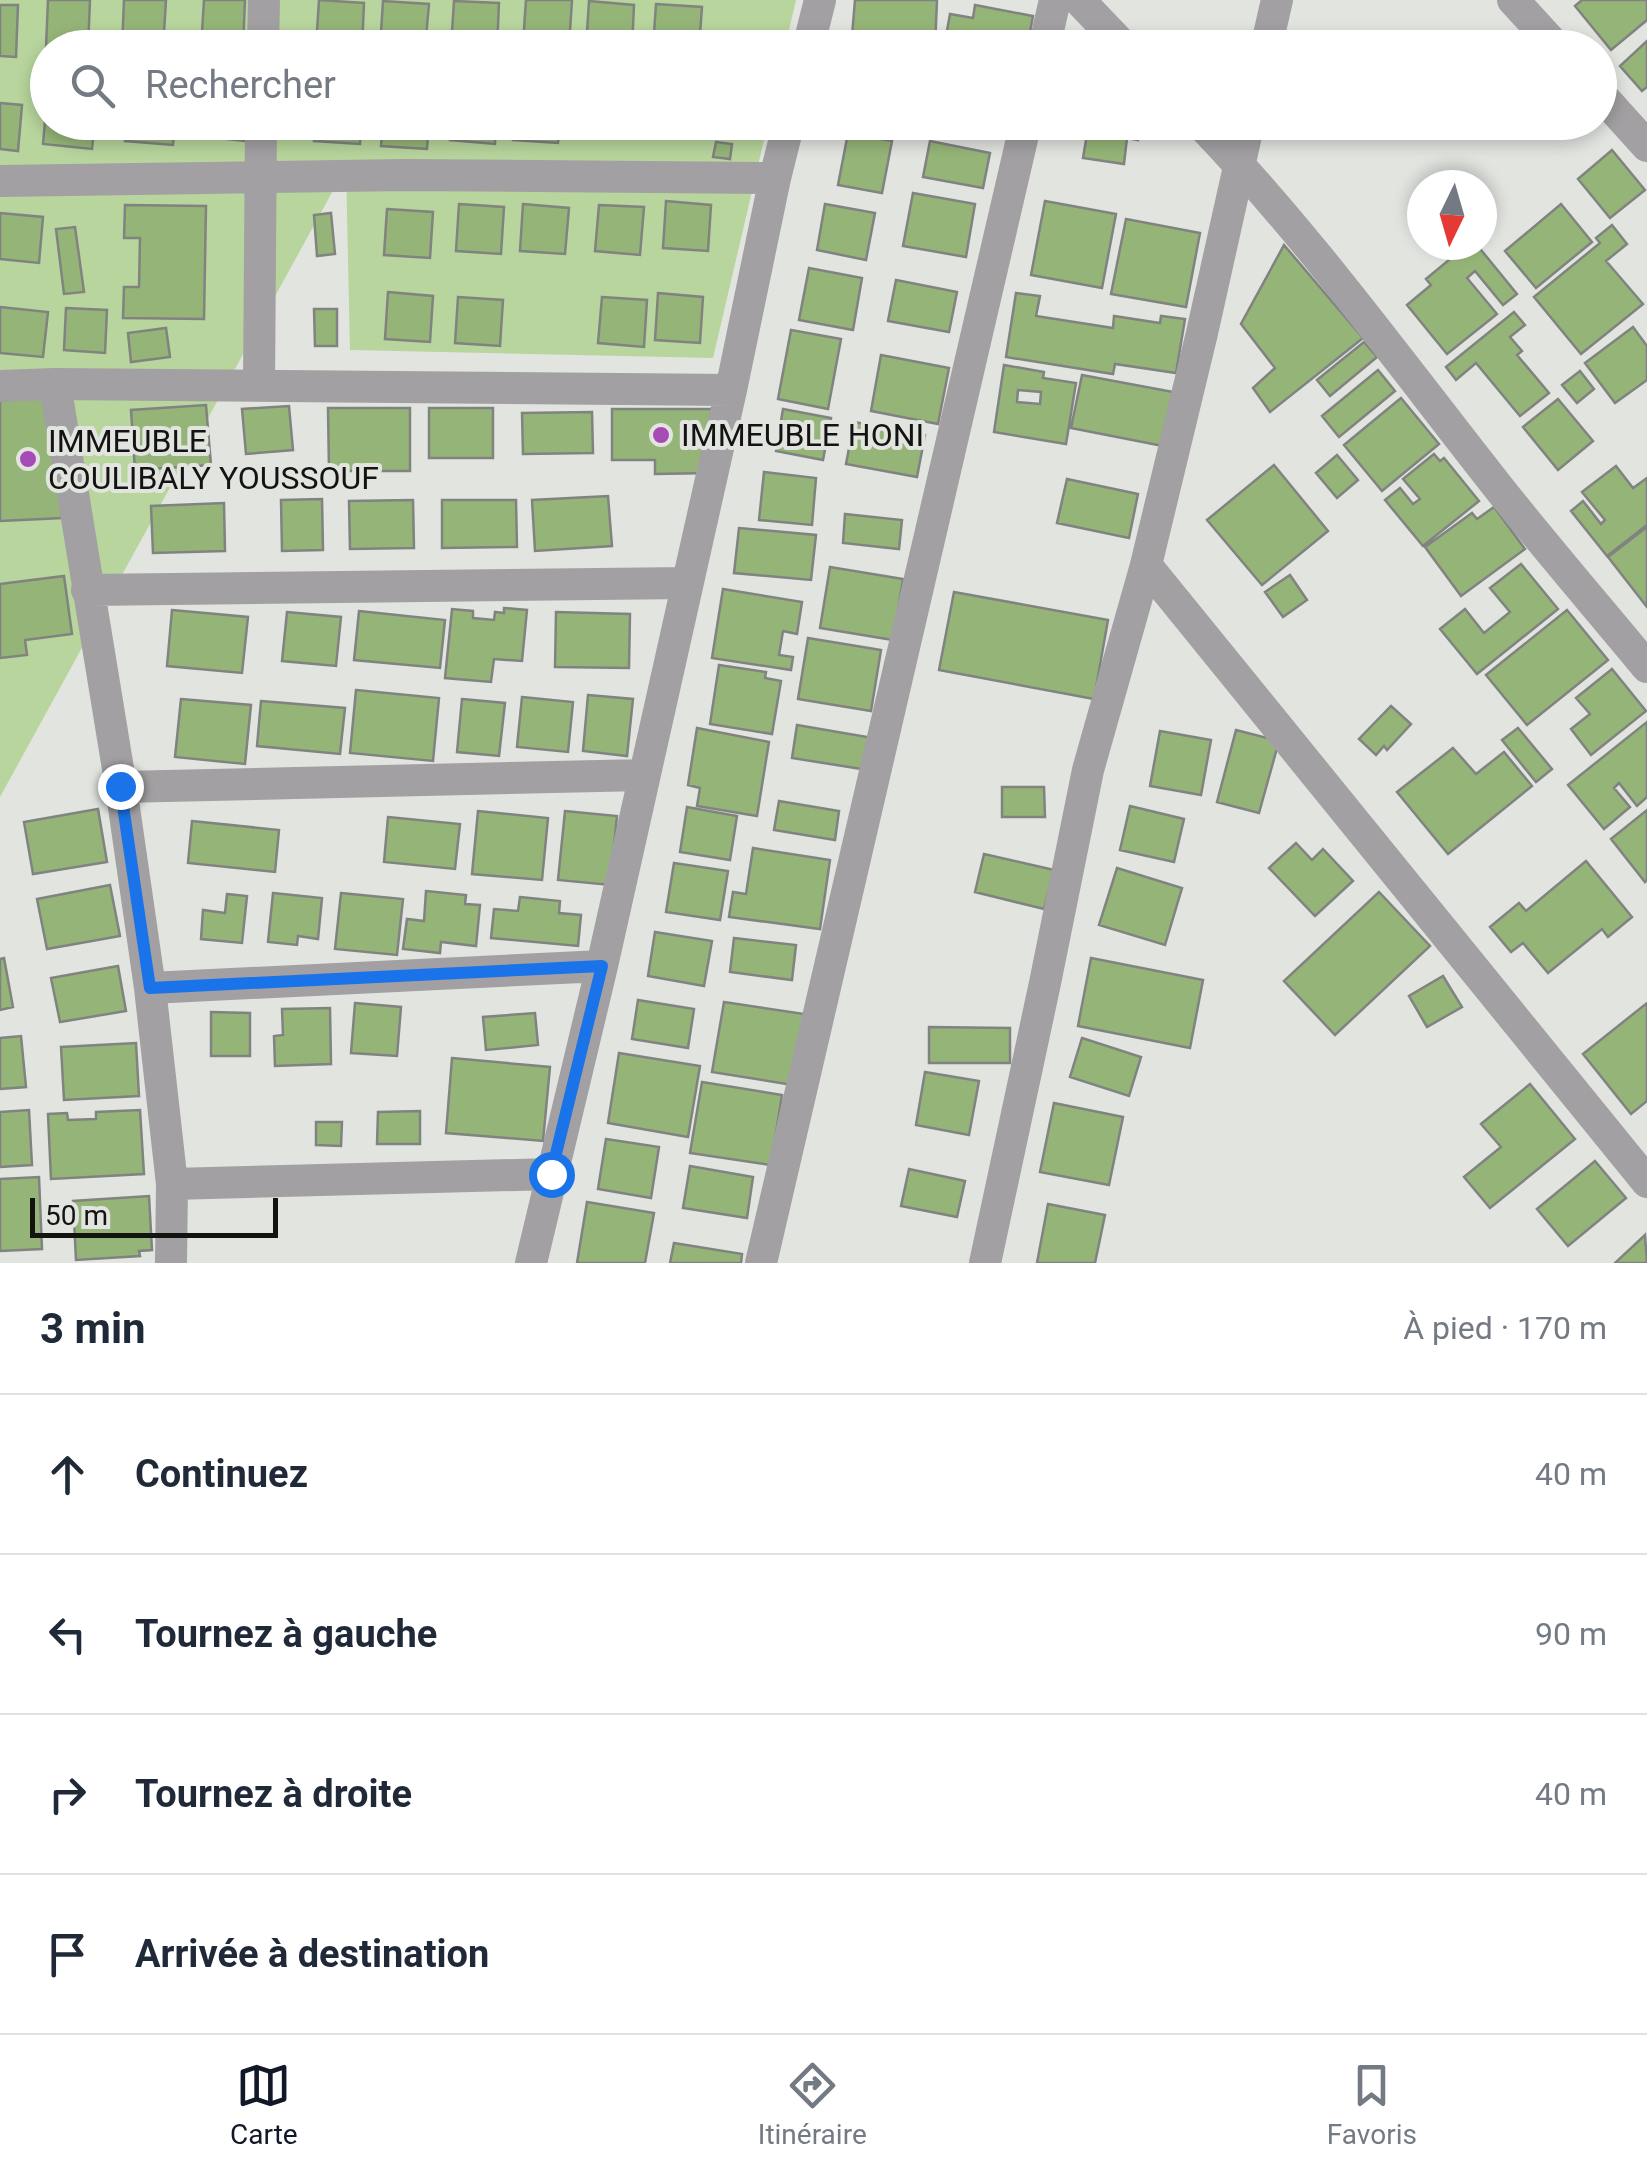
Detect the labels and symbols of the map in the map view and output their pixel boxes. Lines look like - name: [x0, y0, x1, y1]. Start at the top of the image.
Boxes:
- north arrow: [1407, 170, 1497, 260]
- place label: IMMEUBLE HONI: [681, 416, 924, 454]
- place label: IMMEUBLE COULIBALY YOUSSOUF: [48, 422, 379, 497]
- marker: IMMEUBLE HONI: [650, 424, 672, 446]
- marker: IMMEUBLE COULIBALY YOUSSOUF: [17, 448, 39, 470]
- route end: [98, 764, 144, 810]
- route start: [529, 1152, 575, 1198]
- scale bar: [30, 1193, 278, 1238]

